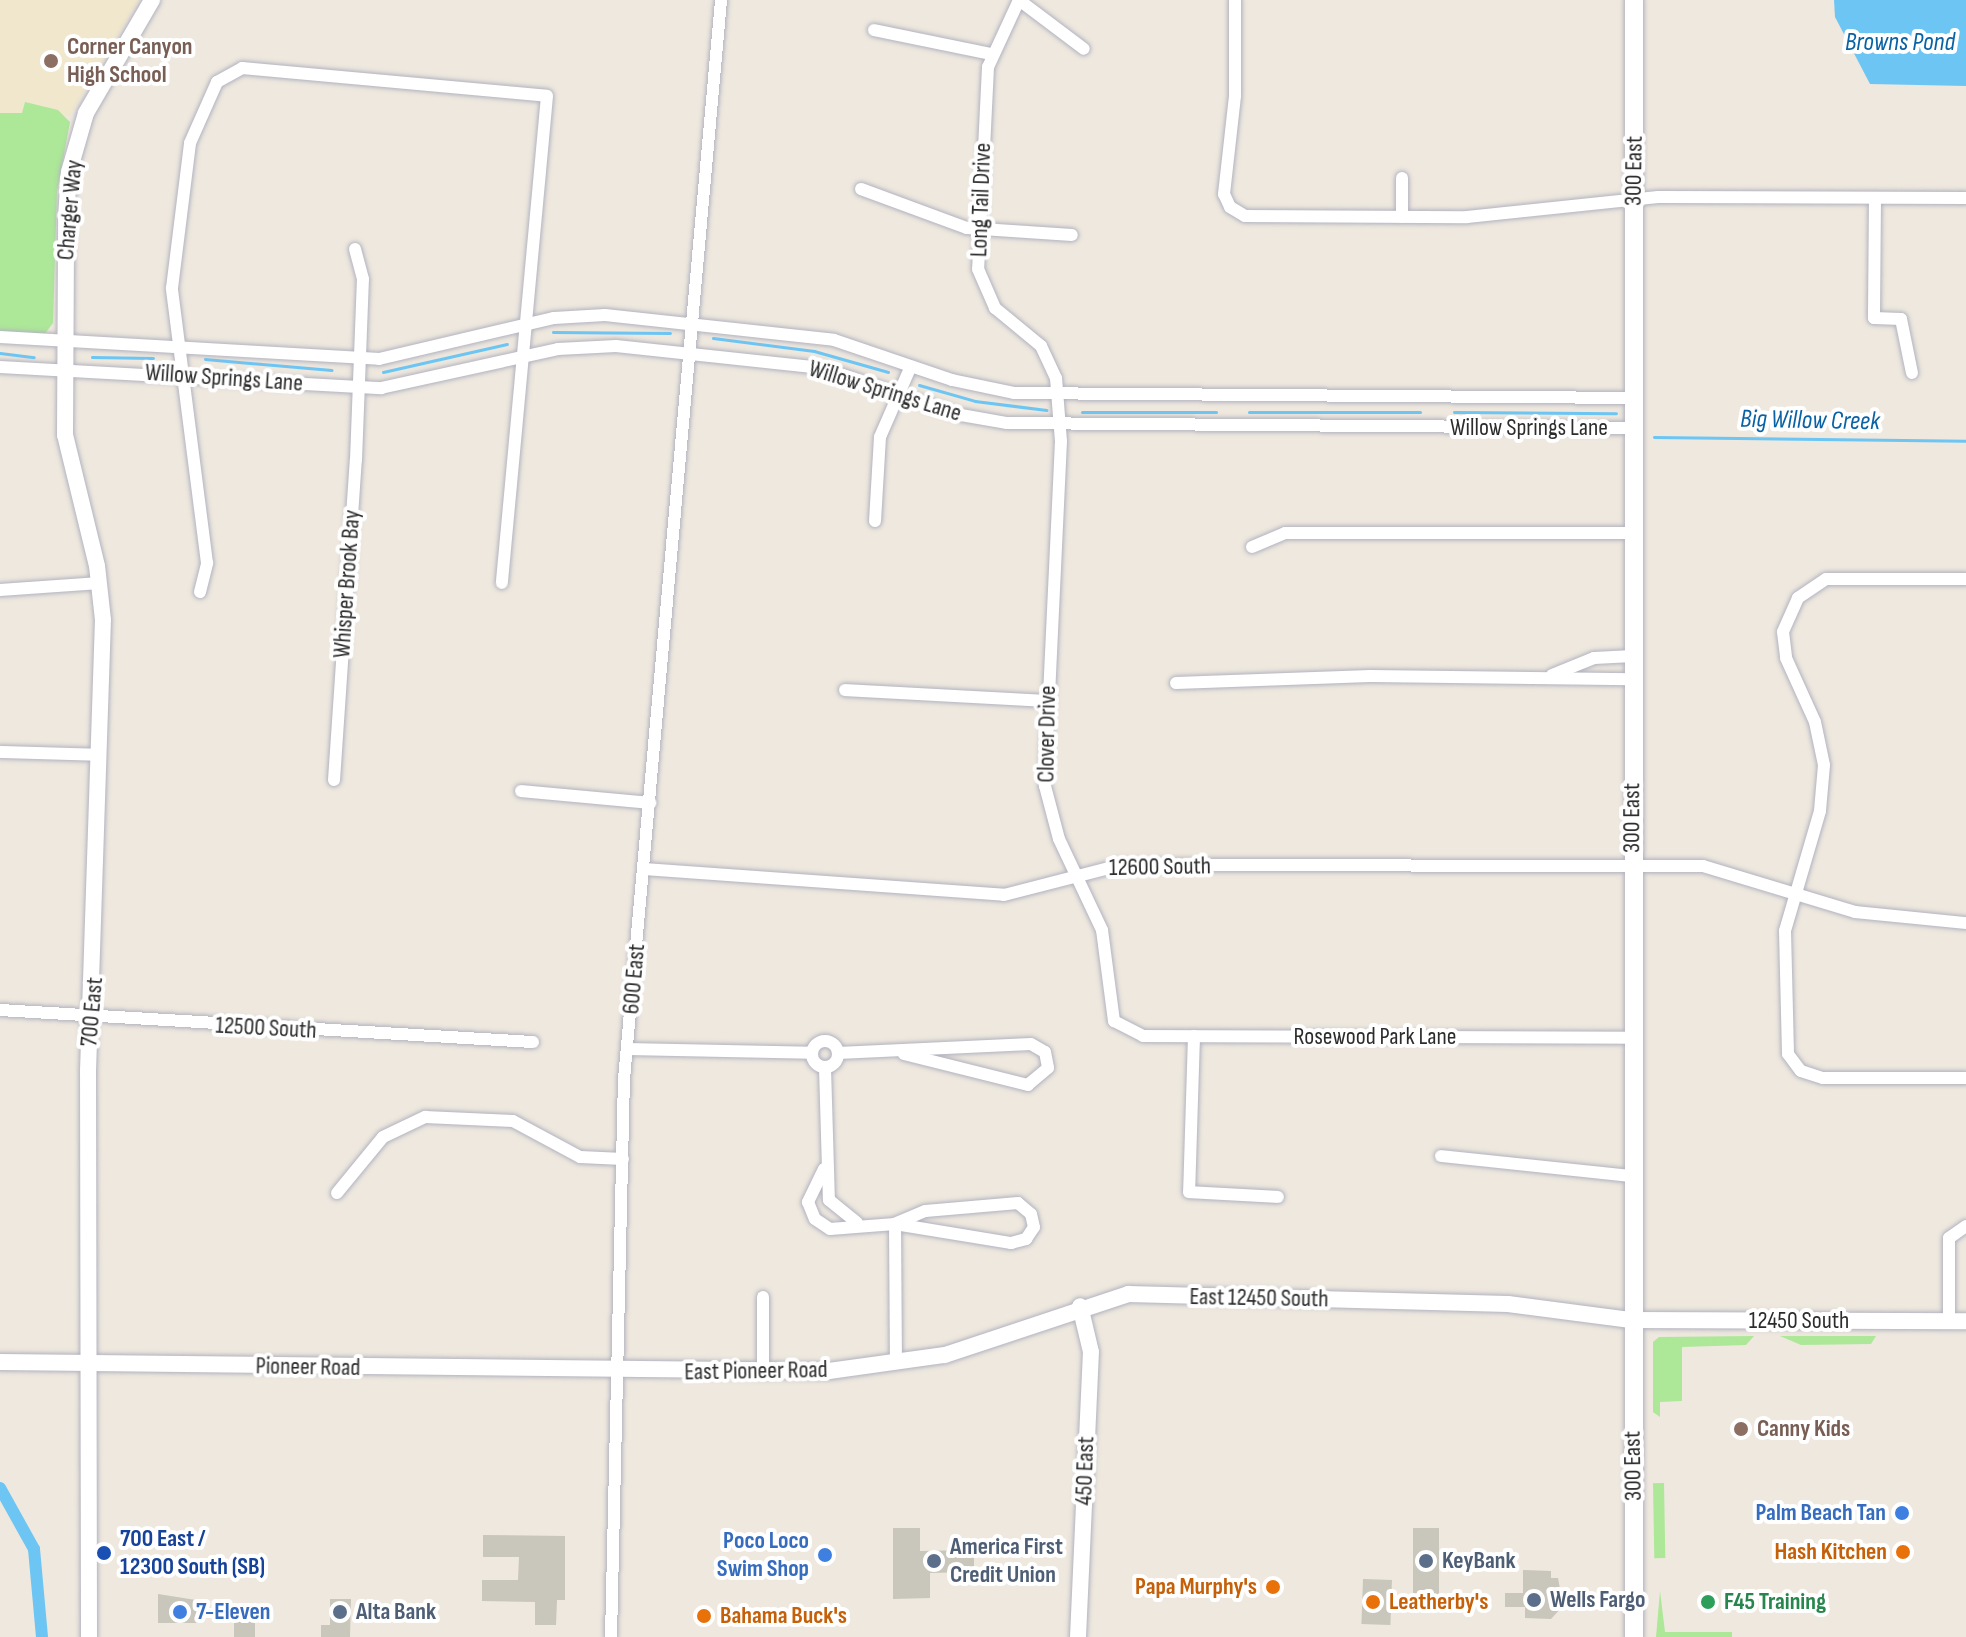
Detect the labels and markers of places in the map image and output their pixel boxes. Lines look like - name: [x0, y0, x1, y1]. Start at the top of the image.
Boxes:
- place label: Corner Canyon High School: [67, 33, 193, 89]
- marker: Corner Canyon High School: [42, 52, 60, 70]
- place label: Canny Kids: [1757, 1415, 1850, 1443]
- marker: Canny Kids: [1732, 1420, 1750, 1438]
- place label: Palm Beach Tan: [1756, 1499, 1886, 1527]
- marker: Palm Beach Tan: [1893, 1504, 1911, 1522]
- place label: 700 East / 12300 South (SB): [120, 1525, 265, 1581]
- place label: Poco Loco Swim Shop: [717, 1527, 809, 1583]
- place label: America First Credit Union: [950, 1533, 1063, 1589]
- place label: Hash Kitchen: [1775, 1538, 1887, 1566]
- marker: Hash Kitchen: [1894, 1543, 1912, 1561]
- marker: 700 East / 12300 South (SB): [95, 1544, 113, 1562]
- marker: Poco Loco Swim Shop: [816, 1546, 834, 1564]
- place label: KeyBank: [1442, 1547, 1516, 1575]
- marker: America First Credit Union: [925, 1552, 943, 1570]
- marker: KeyBank: [1417, 1552, 1435, 1570]
- place label: Papa Murphy's: [1135, 1573, 1257, 1601]
- marker: Papa Murphy's: [1264, 1578, 1282, 1596]
- place label: Wells Fargo: [1550, 1586, 1645, 1614]
- place label: Leatherby's: [1389, 1588, 1488, 1616]
- place label: F45 Training: [1724, 1588, 1826, 1616]
- marker: Wells Fargo: [1525, 1591, 1543, 1609]
- marker: Leatherby's: [1364, 1593, 1382, 1611]
- marker: F45 Training: [1699, 1593, 1717, 1611]
- place label: 7-Eleven: [196, 1598, 270, 1626]
- place label: Alta Bank: [356, 1598, 436, 1626]
- place label: Bahama Buck's: [720, 1602, 847, 1630]
- marker: 7-Eleven: [171, 1603, 189, 1621]
- marker: Alta Bank: [331, 1603, 349, 1621]
- marker: Bahama Buck's: [695, 1607, 713, 1625]

